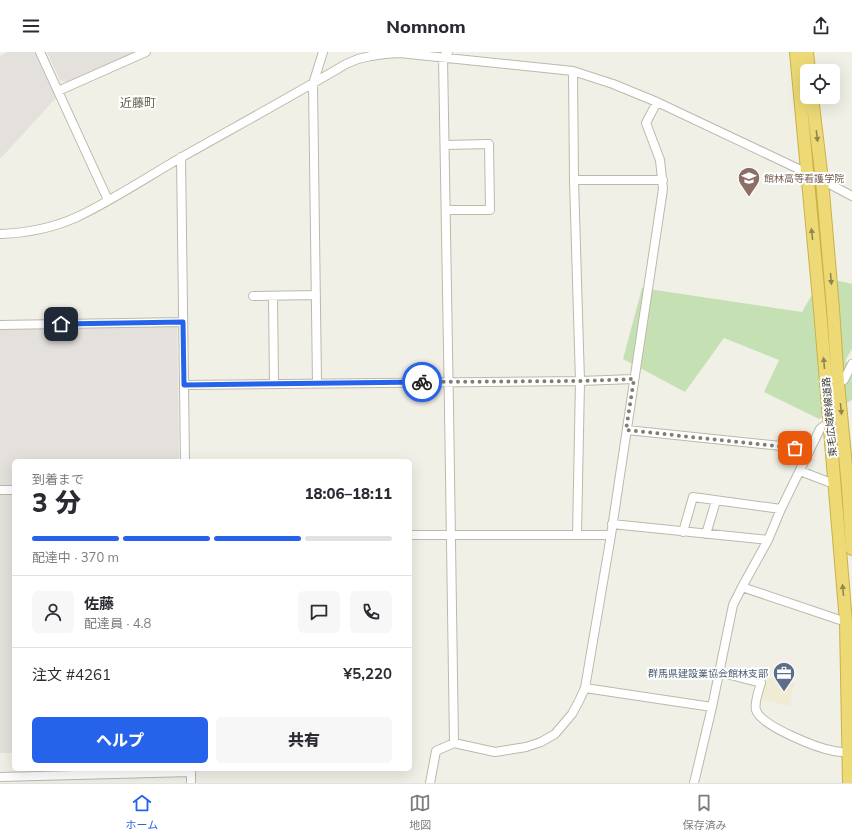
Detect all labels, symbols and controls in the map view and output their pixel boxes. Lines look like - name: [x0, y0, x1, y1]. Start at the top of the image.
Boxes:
- icon: menu: [20, 15, 42, 37]
- text: Nomnom: [386, 15, 466, 38]
- icon: share: [810, 15, 832, 37]
- map controls: [800, 64, 840, 104]
- button: locate: [800, 64, 840, 104]
- district label: 近藤町: [120, 95, 156, 110]
- one-way arrow: [813, 130, 820, 142]
- school or university icon: 館林高等看護学院: [736, 165, 762, 198]
- place label: 館林高等看護学院: [764, 172, 844, 185]
- one-way arrow: [809, 227, 816, 240]
- one-way arrow: [827, 273, 834, 285]
- pin: [44, 307, 78, 341]
- icon: home: [50, 313, 72, 335]
- one-way arrow: [821, 357, 828, 369]
- courier: [402, 362, 442, 402]
- icon: bike: [411, 371, 433, 393]
- street label: 東毛広域幹線道路: [820, 377, 839, 457]
- one-way arrow: [837, 403, 844, 415]
- pin: [778, 431, 812, 465]
- icon: bag: [784, 437, 806, 459]
- text: 到着まで: [32, 471, 84, 487]
- text: 18:06–18:11: [305, 484, 392, 503]
- text: 3 分: [32, 486, 81, 519]
- text: 配達中 · 370 m: [32, 549, 119, 565]
- one-way arrow: [840, 584, 847, 596]
- button: person: [32, 591, 74, 633]
- button: chat: [298, 591, 340, 633]
- button: phone: [350, 591, 392, 633]
- text: 佐藤: [84, 594, 114, 613]
- text: 配達員 · 4.8: [84, 615, 151, 631]
- office icon: 群馬県建設業協会館林支部: [771, 660, 797, 693]
- text: ¥5,220: [343, 664, 392, 683]
- text: 注文 #4261: [32, 665, 111, 684]
- place label: 群馬県建設業協会館林支部: [648, 667, 768, 680]
- button: ヘルプ: [32, 717, 208, 763]
- button: 共有: [216, 717, 392, 763]
- tab: ホーム: [126, 792, 158, 832]
- tab: 地図: [409, 792, 431, 832]
- tab: 保存済み: [682, 792, 726, 832]

